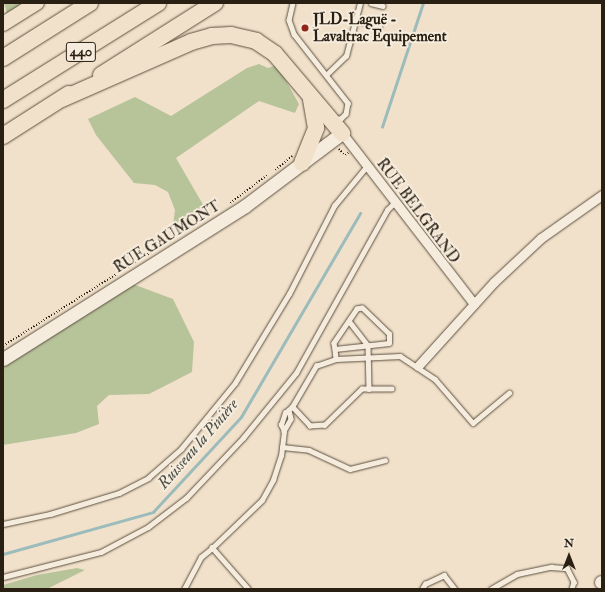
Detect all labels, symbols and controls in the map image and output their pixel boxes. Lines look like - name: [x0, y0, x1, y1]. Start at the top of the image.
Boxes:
- place label: JLD-Laguë - Lavaltrac Equipement: [313, 10, 446, 45]
- marker: JLD-Laguë - Lavaltrac Equipement: [300, 23, 310, 33]
- road number: 440: [65, 40, 97, 64]
- street label: RUE BELGRAND: [373, 155, 463, 267]
- street label: RUE GAUMONT: [110, 197, 224, 277]
- water label: Ruisseau la Pinière: [154, 395, 242, 493]
- north arrow: [549, 536, 589, 576]
- text: N: [564, 537, 574, 550]

